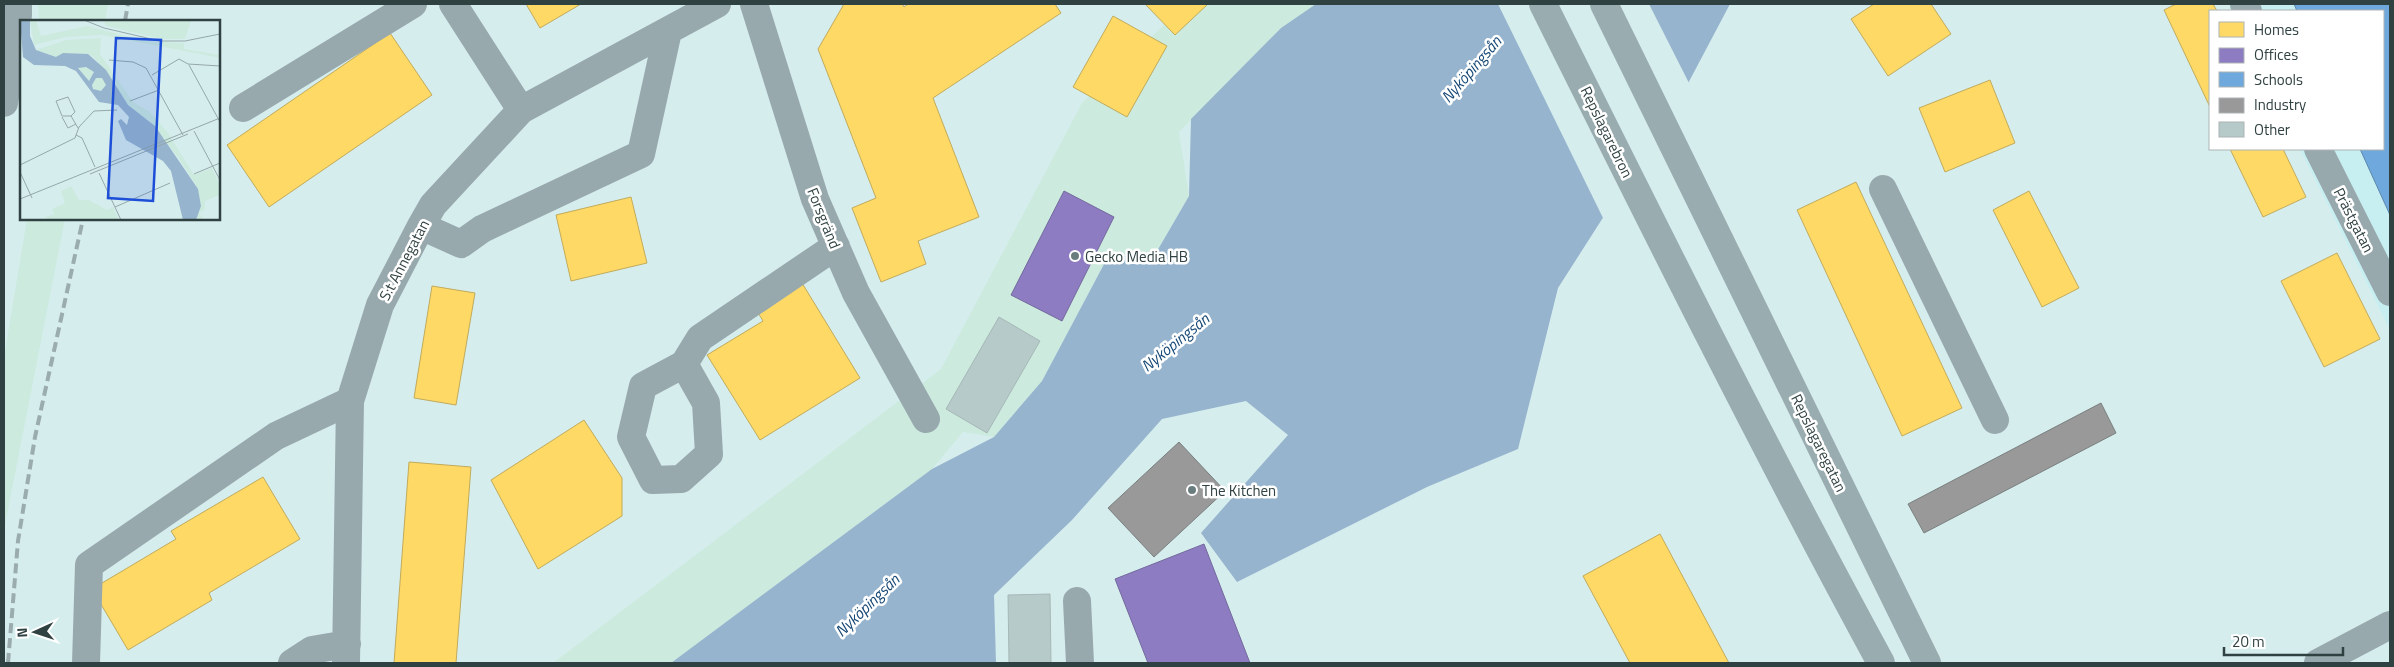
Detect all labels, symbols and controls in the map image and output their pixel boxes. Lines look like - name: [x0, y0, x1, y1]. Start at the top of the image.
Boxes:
- legend: [2209, 10, 2384, 150]
- text: Homes: [2254, 18, 2299, 41]
- inset map: [20, 20, 220, 220]
- water label: Nyköpingsån: [1435, 30, 1508, 108]
- text: Offices: [2254, 43, 2298, 66]
- text: Schools: [2254, 68, 2303, 91]
- street label: Repslagarebron: [1575, 82, 1639, 182]
- text: Industry: [2254, 93, 2306, 116]
- text: Other: [2254, 118, 2290, 141]
- street label: Forsgränd: [801, 184, 847, 252]
- street label: Prästgatan: [2328, 184, 2380, 256]
- street label: S:t Annegatan: [373, 215, 435, 305]
- place label: Gecko Media HB: [1085, 245, 1188, 268]
- marker: Gecko Media HB: [1069, 250, 1081, 262]
- water label: Nyköpingsån: [1136, 306, 1215, 377]
- street label: Repslagaregatan: [1785, 390, 1853, 496]
- place label: The Kitchen: [1202, 479, 1276, 502]
- marker: The Kitchen: [1186, 484, 1198, 496]
- water label: Nyköpingsån: [829, 567, 905, 642]
- north arrow: [10, 607, 60, 657]
- scale bar: [2224, 624, 2343, 656]
- text: N: [11, 627, 32, 638]
- text: 20 m: [2232, 630, 2265, 653]

